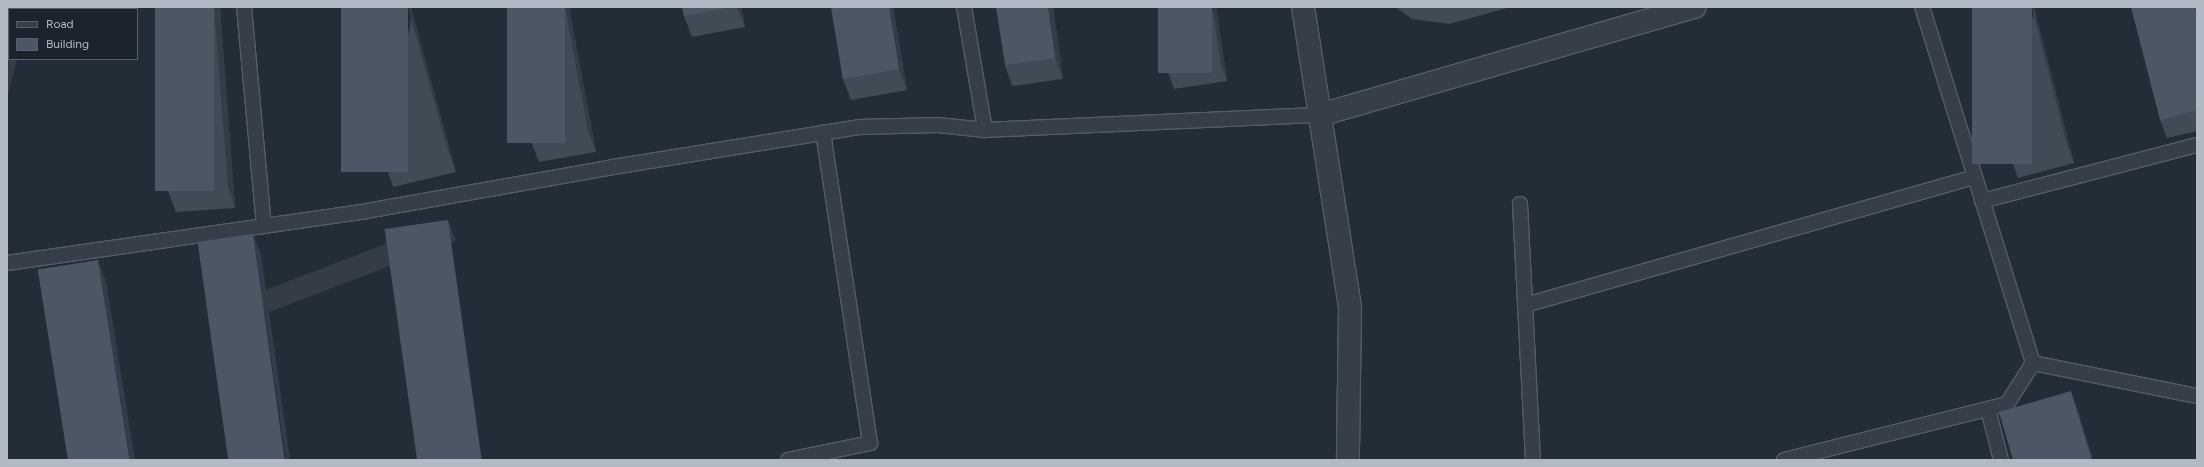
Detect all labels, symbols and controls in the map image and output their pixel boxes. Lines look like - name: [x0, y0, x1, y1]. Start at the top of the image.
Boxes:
- legend: [8, 8, 138, 60]
- text: Road: [46, 17, 74, 31]
- text: Building: [46, 37, 89, 51]

